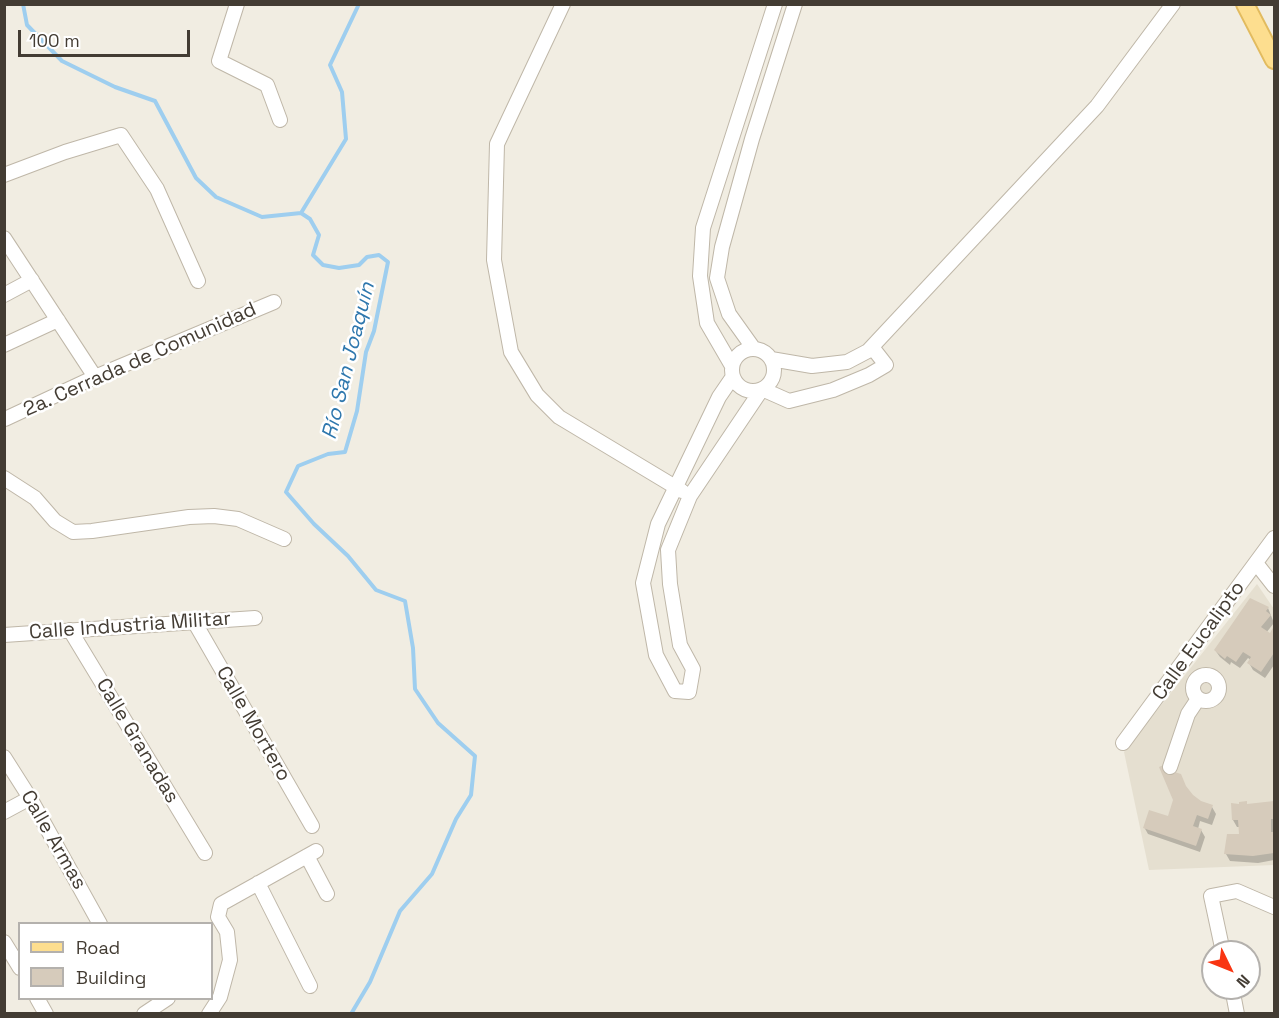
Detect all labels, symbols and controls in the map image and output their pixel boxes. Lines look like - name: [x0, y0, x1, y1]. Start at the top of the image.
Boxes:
- scale bar: [21, 18, 194, 56]
- text: 100 m: [29, 29, 80, 52]
- water label: Río San Joaquín: [317, 280, 381, 442]
- street label: 2a. Cerrada de Comunidad: [20, 298, 260, 422]
- street label: Calle Eucalipto: [1148, 577, 1250, 705]
- street label: Calle Industria Militar: [28, 607, 232, 645]
- street label: Calle Mortero: [210, 662, 296, 786]
- street label: Calle Granadas: [90, 674, 184, 808]
- street label: Calle Armas: [15, 786, 91, 894]
- legend: [18, 922, 213, 1000]
- text: Road: [76, 936, 120, 959]
- north arrow: [1201, 940, 1261, 1000]
- text: Building: [76, 966, 146, 989]
- text: N: [1232, 970, 1254, 992]

